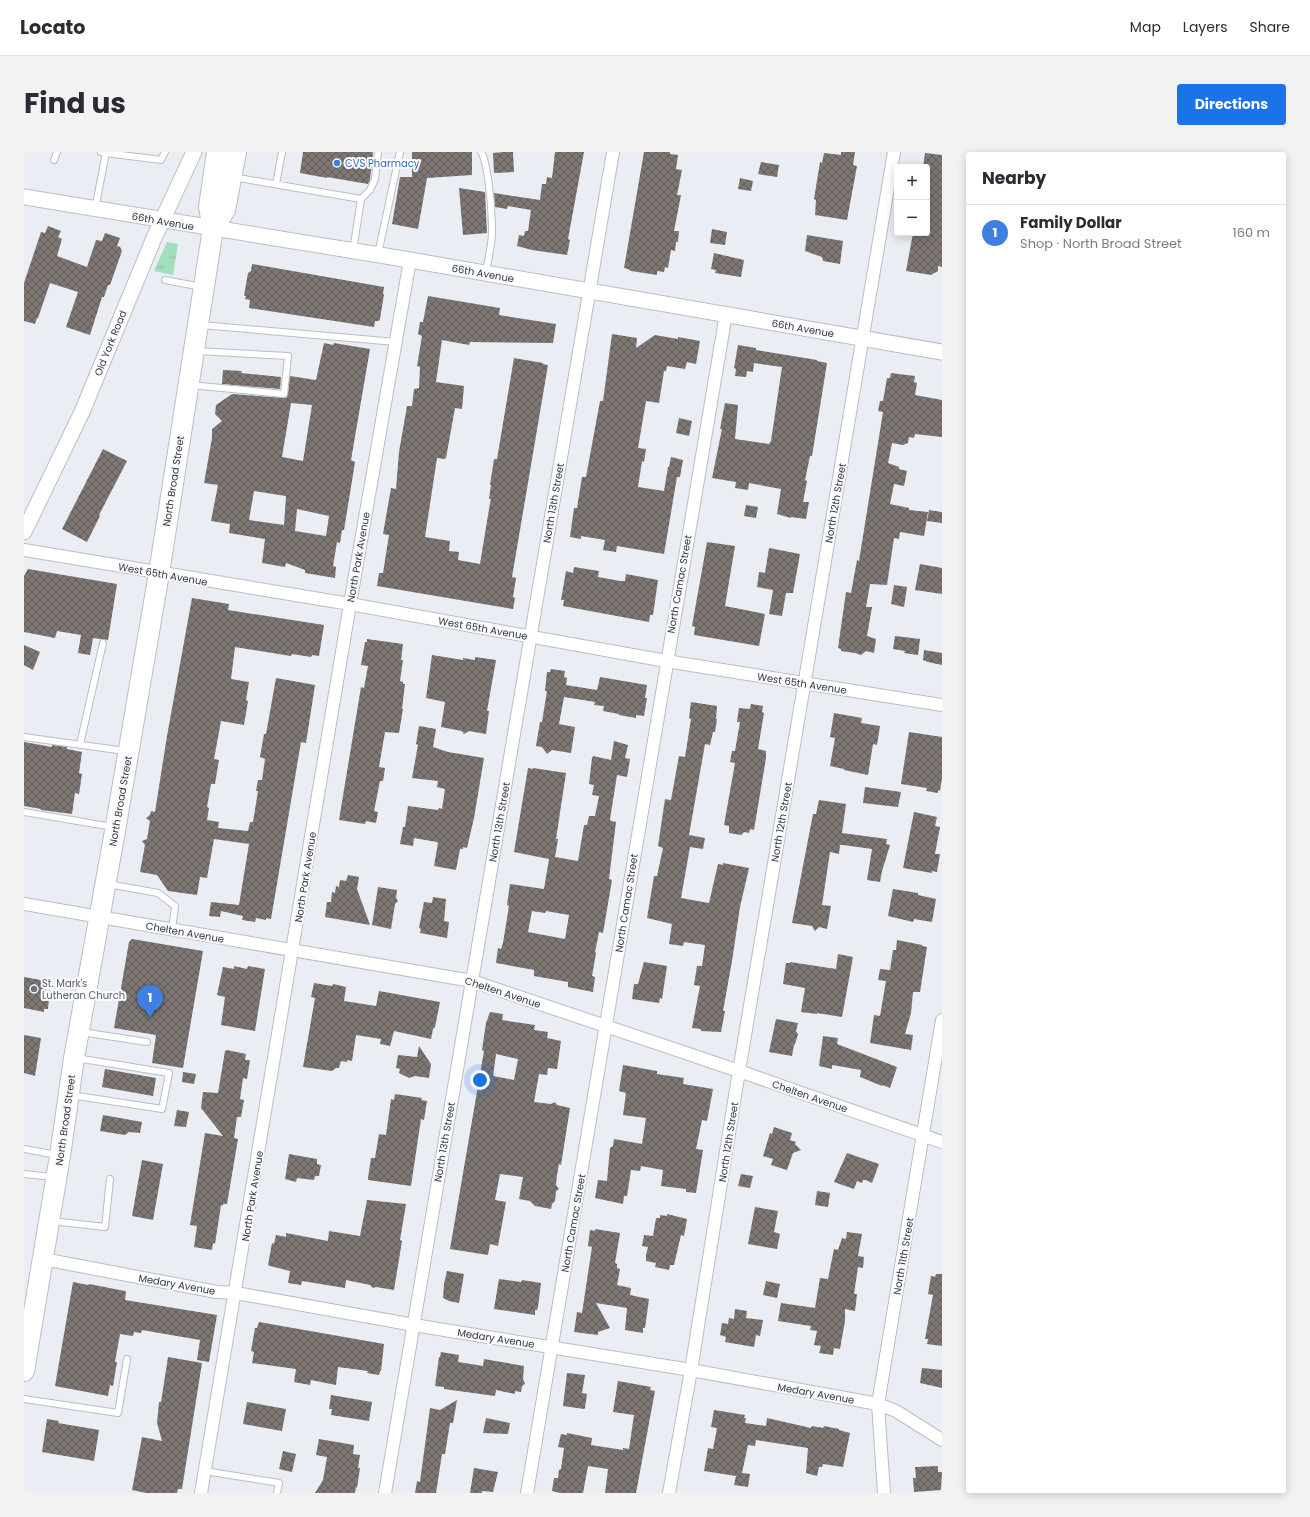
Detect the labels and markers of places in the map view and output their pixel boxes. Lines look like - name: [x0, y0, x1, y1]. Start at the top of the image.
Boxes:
- place label: CVS Pharmacy: [345, 156, 420, 171]
- marker: CVS Pharmacy: [332, 158, 342, 168]
- place label: St. Mark's Lutheran Church: [42, 976, 125, 1003]
- marker: St. Mark's Lutheran Church: [29, 984, 39, 994]
- pin: 1: [137, 985, 163, 1018]

